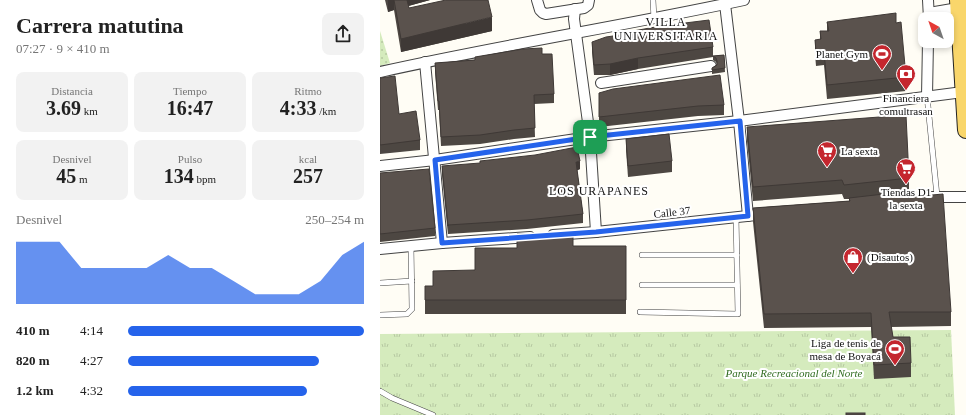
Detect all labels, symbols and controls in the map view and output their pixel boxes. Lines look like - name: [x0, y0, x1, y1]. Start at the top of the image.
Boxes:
- north arrow: [918, 12, 954, 48]
- map controls: [918, 12, 954, 48]
- text: Carrera matutina: [16, 13, 184, 38]
- button: share: [322, 13, 364, 55]
- district label: VILLA UNIVERSITARIA: [614, 15, 718, 43]
- text: 07:27 · 9 × 410 m: [16, 41, 110, 56]
- sports icon: Planet Gym: [871, 43, 893, 71]
- place label: Planet Gym: [816, 48, 868, 60]
- bank icon: Financiera comultrasan: [895, 63, 917, 91]
- text: Distancia: [51, 85, 93, 97]
- text: Tiempo: [173, 85, 207, 97]
- text: Ritmo: [294, 85, 322, 97]
- place label: Financiera comultrasan: [879, 92, 933, 117]
- text: 3.69: [46, 97, 81, 119]
- text: 16:47: [167, 97, 213, 119]
- text: 4:33: [280, 97, 316, 119]
- text: km: [81, 105, 98, 117]
- text: /km: [316, 105, 336, 117]
- pin: [573, 120, 607, 154]
- icon: arrive: [579, 126, 601, 148]
- supermarket icon: La sexta: [816, 140, 838, 168]
- place label: La sexta: [841, 145, 878, 157]
- text: Desnivel: [52, 153, 92, 165]
- text: Pulso: [178, 153, 202, 165]
- text: kcal: [299, 153, 317, 165]
- supermarket icon: Tiendas D1 la sexta: [895, 157, 917, 185]
- text: 45: [56, 165, 76, 187]
- text: 134: [164, 165, 194, 187]
- text: 257: [293, 165, 323, 187]
- text: m: [76, 173, 88, 185]
- text: bpm: [194, 173, 216, 185]
- district label: LOS URAPANES: [549, 184, 649, 198]
- place label: Tiendas D1 la sexta: [881, 186, 931, 211]
- street label: Calle 37: [653, 204, 692, 220]
- text: Desnivel: [16, 212, 62, 227]
- text: 250–254 m: [305, 212, 364, 227]
- shop icon: (Disautos): [842, 246, 864, 274]
- place label: (Disautos): [867, 251, 913, 264]
- text: 410 m: [16, 323, 50, 338]
- text: 4:14: [80, 323, 103, 338]
- place label: Liga de tenis de mesa de Boyacá: [810, 337, 881, 362]
- sports icon: Liga de tenis de mesa de Boyacá: [884, 338, 906, 366]
- text: 820 m: [16, 353, 50, 368]
- text: 4:27: [80, 353, 103, 368]
- park label: Parque Recreacional del Norte: [725, 367, 863, 379]
- text: 1.2 km: [16, 383, 54, 398]
- text: 4:32: [80, 383, 103, 398]

